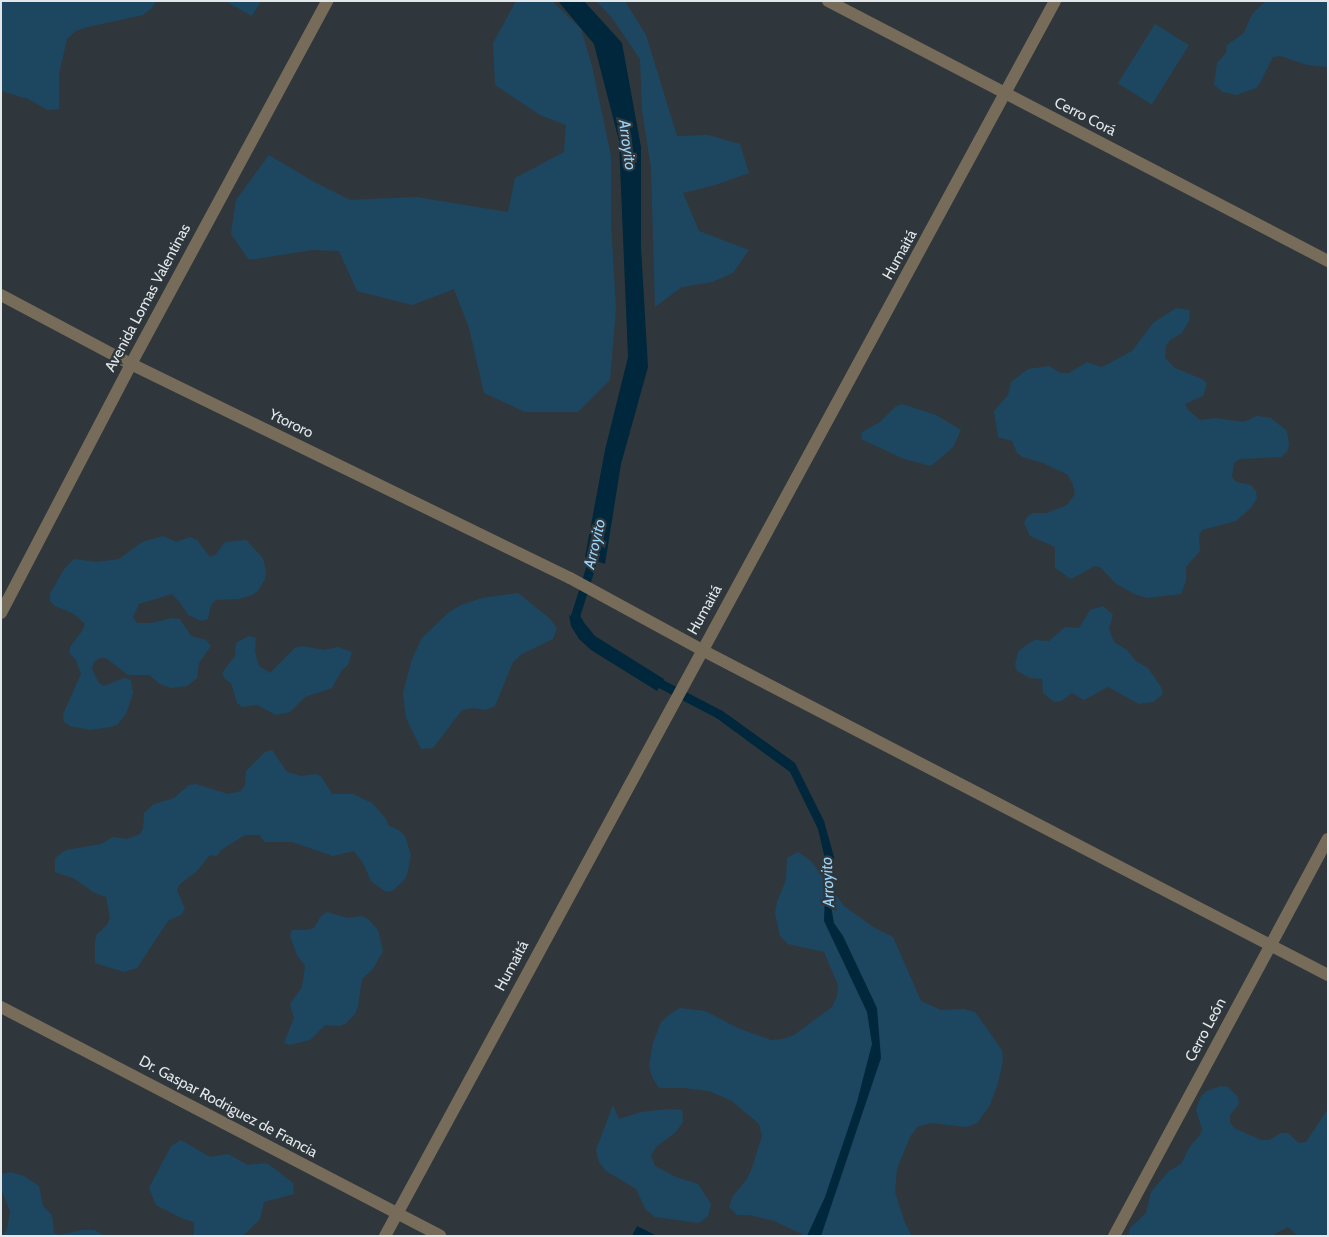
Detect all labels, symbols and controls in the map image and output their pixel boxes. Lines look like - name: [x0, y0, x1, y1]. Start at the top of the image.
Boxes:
- street label: Cerro Corá: [1051, 94, 1119, 140]
- water label: Arroyito: [614, 119, 640, 171]
- street label: Avenida Lomas Valentinas: [101, 221, 195, 375]
- street label: Humaitá: [879, 227, 921, 283]
- street label: Ytororo: [266, 406, 316, 442]
- water label: Arroyito: [580, 517, 610, 571]
- street label: Humaitá: [684, 582, 726, 638]
- water label: Arroyito: [817, 856, 839, 908]
- street label: Humaitá: [491, 938, 533, 994]
- street label: Cerro León: [1182, 995, 1230, 1065]
- street label: Dr. Gaspar Rodriguez de Francia: [136, 1052, 320, 1162]

